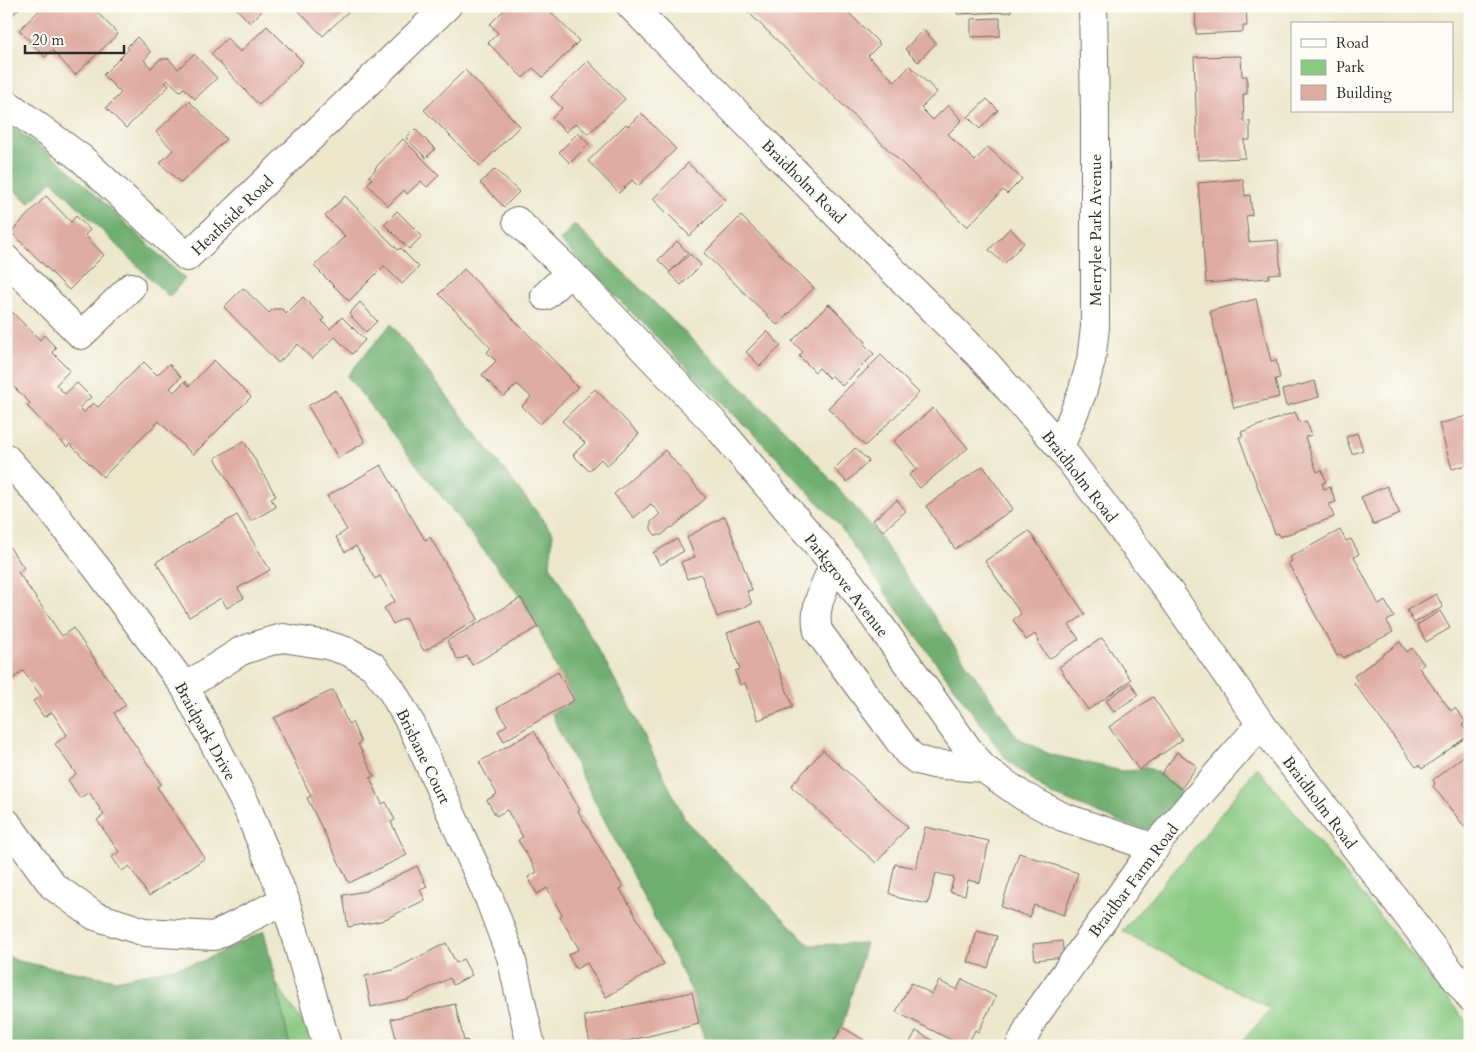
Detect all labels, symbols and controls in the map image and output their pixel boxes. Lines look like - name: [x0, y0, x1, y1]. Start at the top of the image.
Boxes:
- scale bar: [25, 22, 124, 54]
- legend: [1291, 22, 1454, 112]
- text: 20 m: [32, 30, 64, 50]
- text: Road: [1336, 33, 1369, 53]
- text: Park: [1336, 57, 1365, 77]
- text: Building: [1336, 83, 1392, 103]
- street label: Braidholm Road: [756, 135, 851, 229]
- street label: Merrylee Park Avenue: [1085, 154, 1107, 306]
- street label: Heathside Road: [187, 170, 279, 261]
- street label: Braidholm Road: [1036, 426, 1122, 528]
- street label: Parkgrove Avenue: [799, 529, 894, 642]
- street label: Braidpark Drive: [169, 678, 241, 785]
- street label: Brisbane Court: [391, 705, 456, 808]
- street label: Braidholm Road: [1277, 752, 1362, 854]
- street label: Braidbar Farm Road: [1084, 819, 1184, 942]

